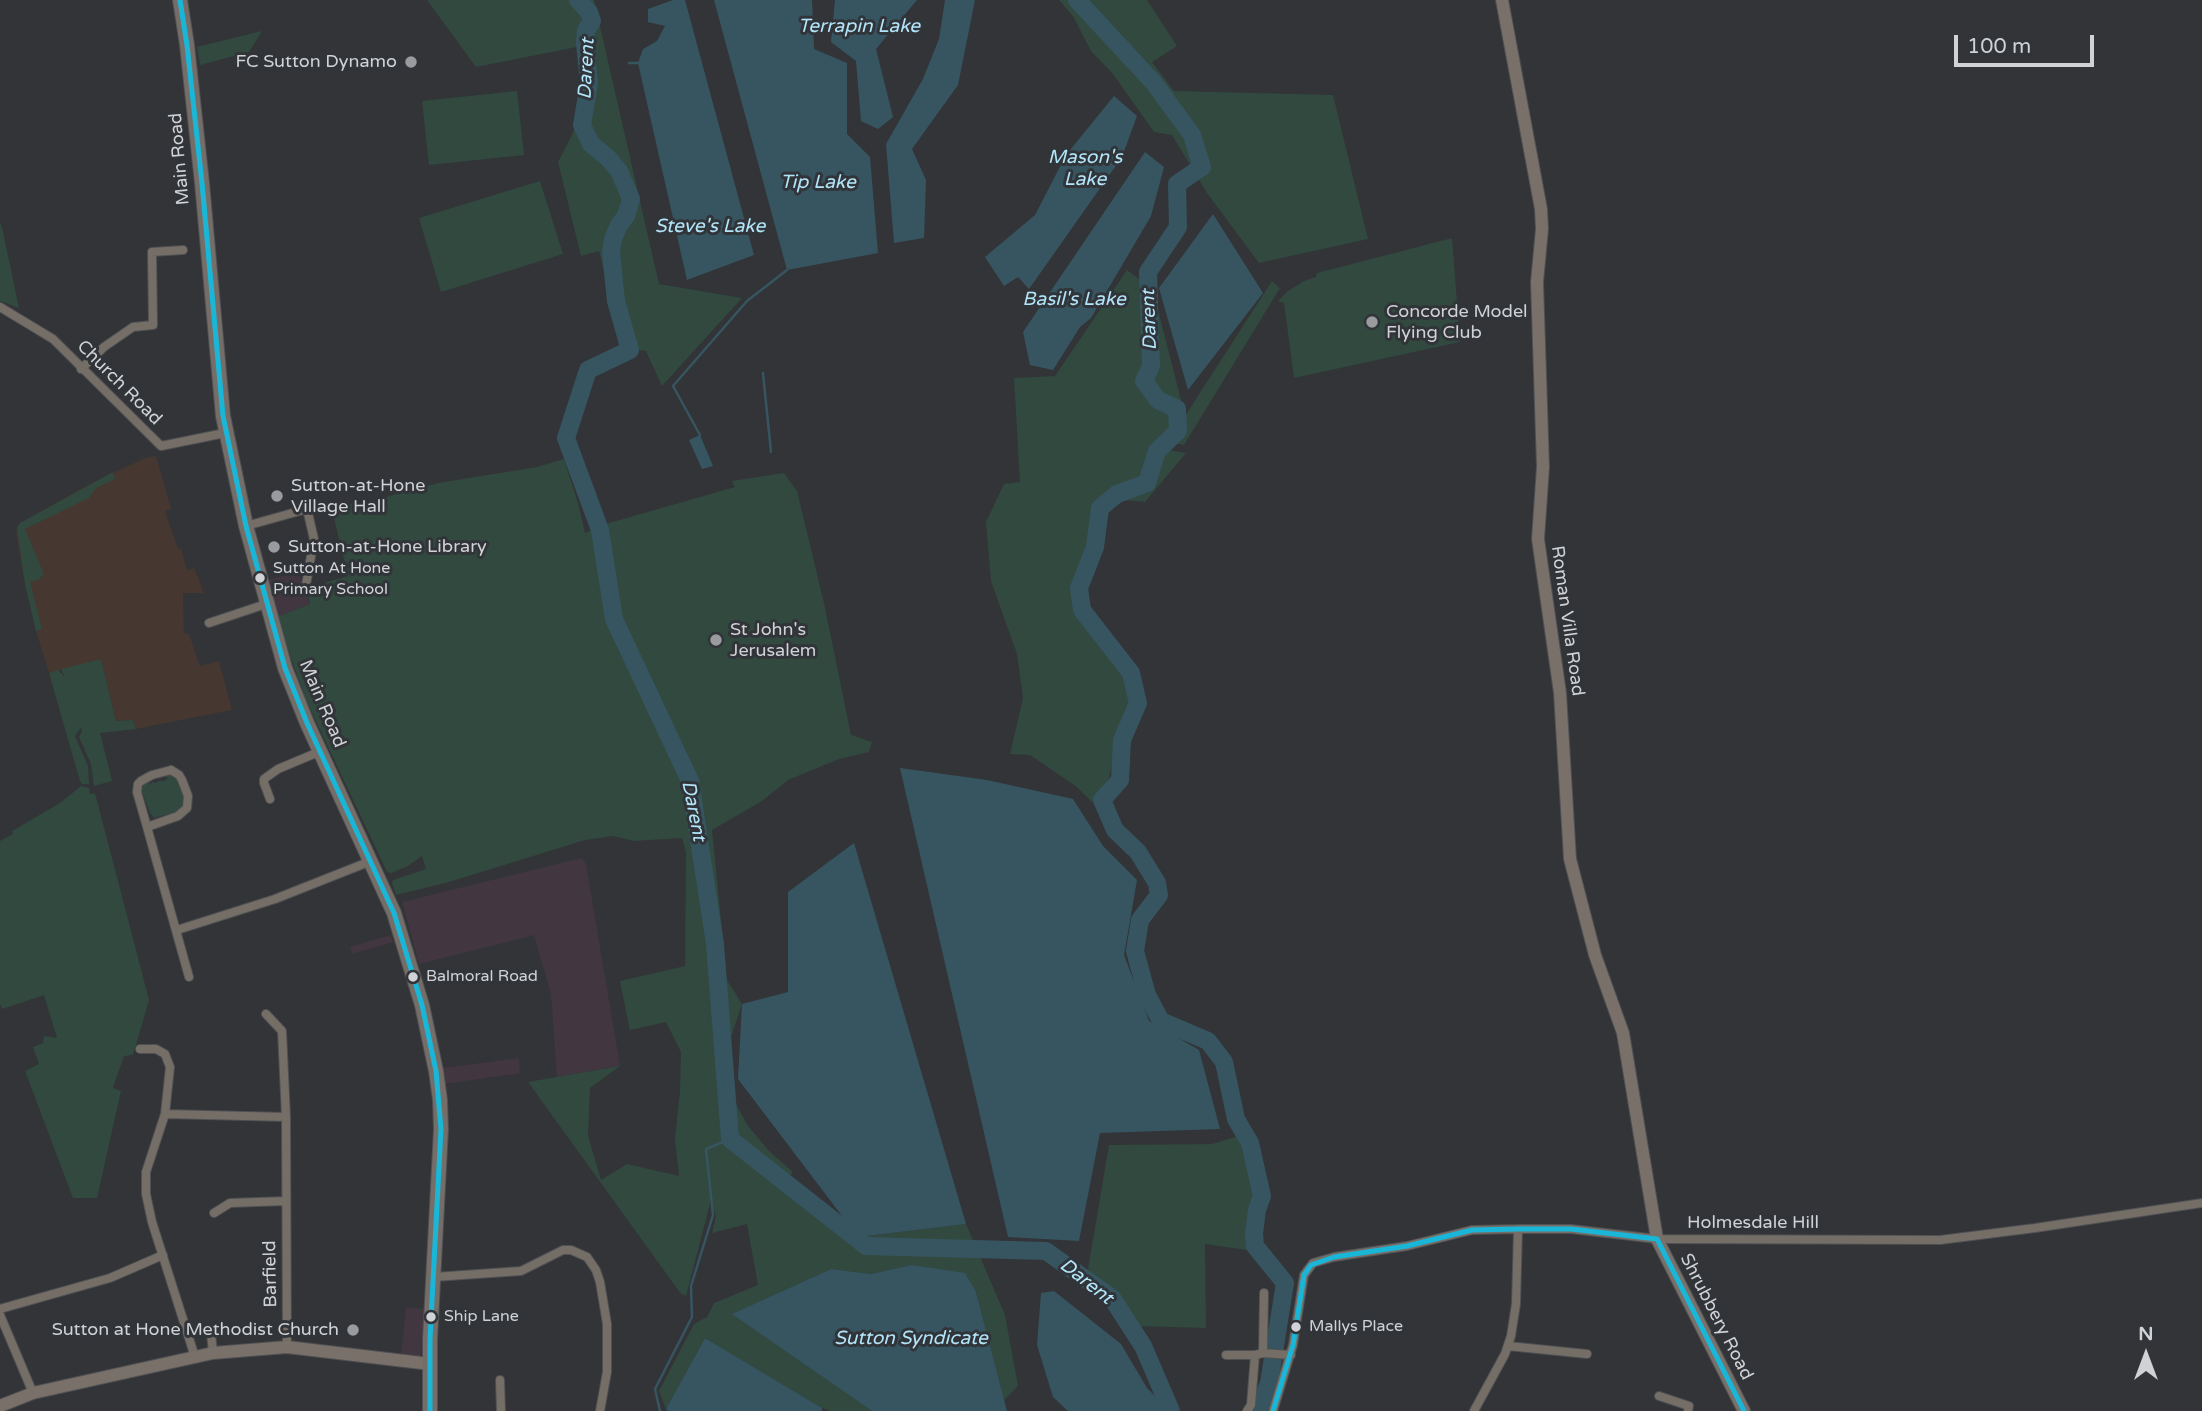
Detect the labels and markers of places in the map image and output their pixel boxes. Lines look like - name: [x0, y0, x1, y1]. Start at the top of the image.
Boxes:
- place label: FC Sutton Dynamo: [235, 51, 397, 73]
- marker: FC Sutton Dynamo: [403, 54, 419, 70]
- place label: Concorde Model Flying Club: [1386, 301, 1528, 344]
- marker: Concorde Model Flying Club: [1364, 314, 1380, 330]
- place label: Sutton-at-Hone Village Hall: [291, 475, 425, 518]
- marker: Sutton-at-Hone Village Hall: [269, 488, 285, 504]
- place label: Sutton-at-Hone Library: [288, 536, 487, 558]
- marker: Sutton-at-Hone Library: [266, 539, 282, 555]
- place label: Sutton At Hone Primary School: [273, 559, 390, 597]
- marker: Sutton At Hone Primary School: [253, 571, 267, 585]
- place label: St John's Jerusalem: [730, 619, 816, 662]
- marker: St John's Jerusalem: [708, 632, 724, 648]
- place label: Balmoral Road: [426, 967, 538, 987]
- marker: Balmoral Road: [406, 970, 420, 984]
- place label: Ship Lane: [444, 1307, 519, 1327]
- marker: Ship Lane: [424, 1310, 438, 1324]
- place label: Mallys Place: [1309, 1317, 1403, 1337]
- place label: Sutton at Hone Methodist Church: [52, 1319, 339, 1341]
- marker: Mallys Place: [1289, 1320, 1303, 1334]
- marker: Sutton at Hone Methodist Church: [345, 1322, 361, 1338]

